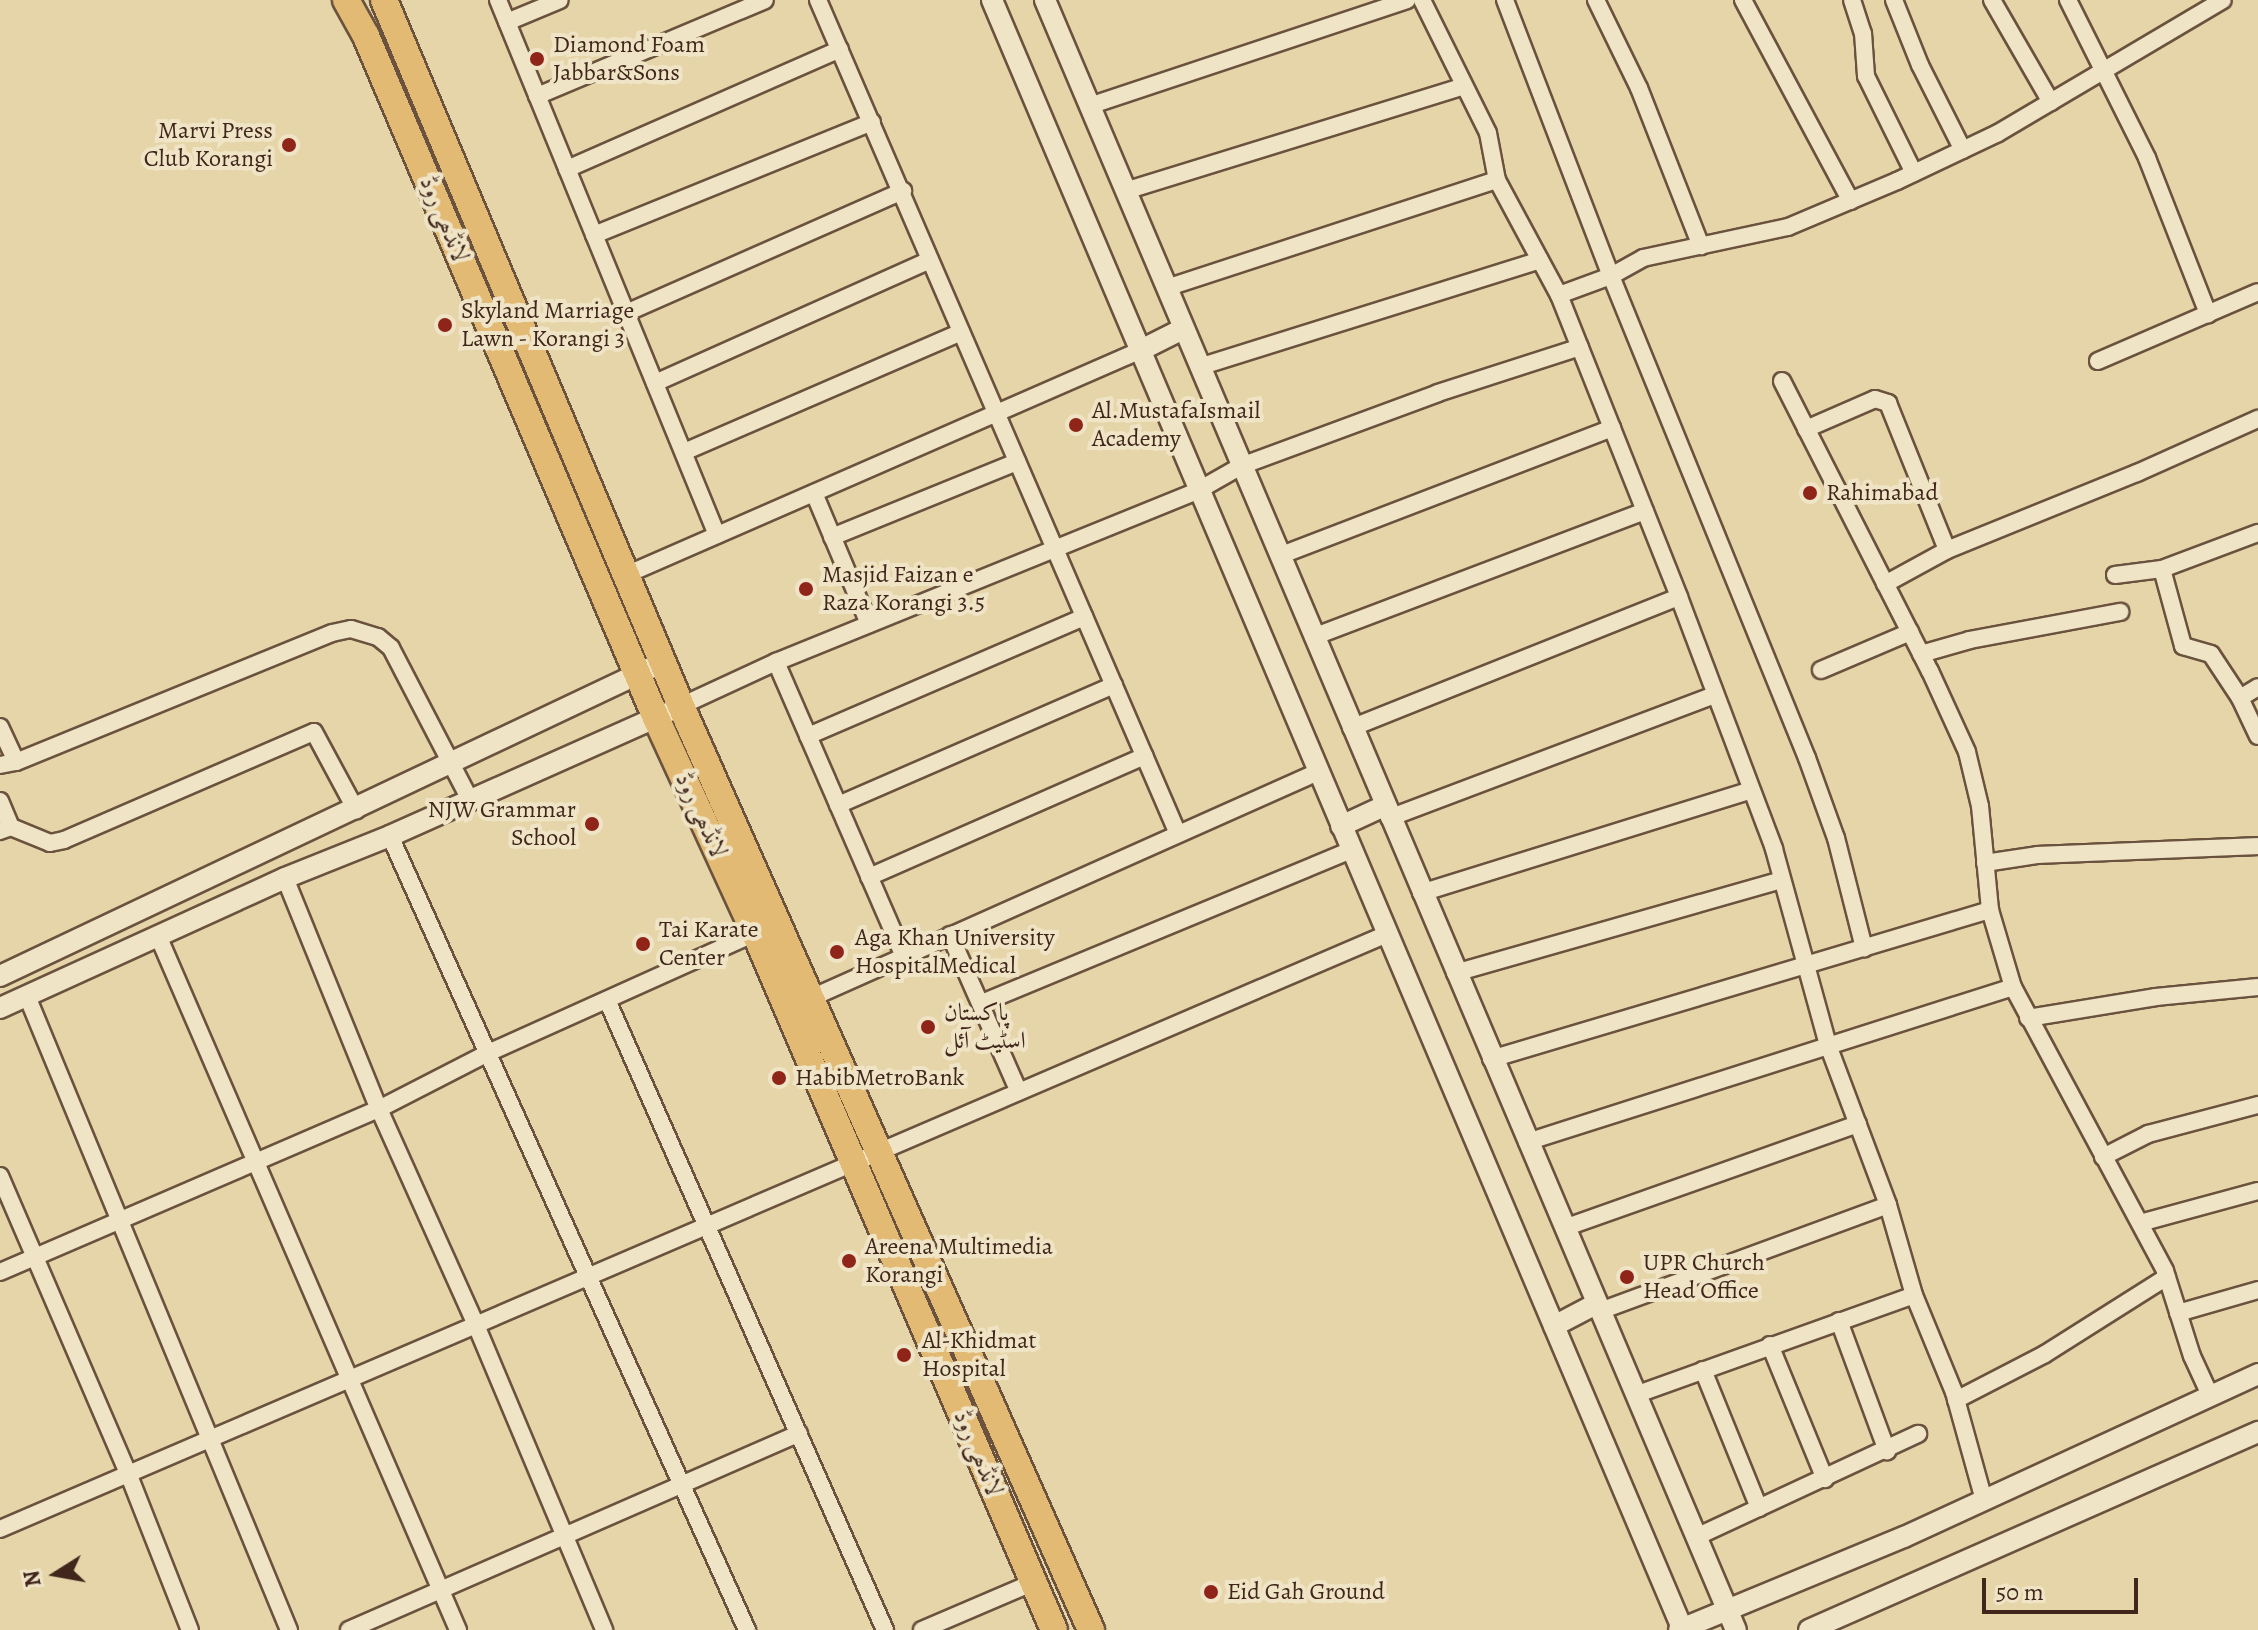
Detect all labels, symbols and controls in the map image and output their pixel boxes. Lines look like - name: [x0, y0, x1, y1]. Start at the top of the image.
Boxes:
- place label: Diamond Foam Jabbar&Sons: [553, 31, 705, 87]
- marker: Diamond Foam Jabbar&Sons: [528, 50, 546, 68]
- place label: Marvi Press Club Korangi: [144, 117, 273, 173]
- marker: Marvi Press Club Korangi: [280, 136, 298, 154]
- street label: لانڈھی روڈ: [413, 172, 475, 266]
- place label: Skyland Marriage Lawn - Korangi 3: [461, 297, 634, 353]
- marker: Skyland Marriage Lawn - Korangi 3: [436, 316, 454, 334]
- place label: Al.MustafaIsmail Academy: [1092, 397, 1260, 453]
- marker: Al.MustafaIsmail Academy: [1067, 416, 1085, 434]
- place label: Rahimabad: [1826, 479, 1938, 507]
- marker: Rahimabad: [1801, 484, 1819, 502]
- place label: Masjid Faizan e Raza Korangi 3.5: [822, 561, 985, 617]
- marker: Masjid Faizan e Raza Korangi 3.5: [797, 580, 815, 598]
- street label: لانڈھی روڈ: [669, 768, 733, 862]
- place label: NJW Grammar School: [428, 796, 576, 852]
- marker: NJW Grammar School: [583, 815, 601, 833]
- place label: Tai Karate Center: [659, 916, 758, 972]
- place label: Aga Khan University HospitalMedical: [855, 924, 1055, 980]
- marker: Tai Karate Center: [634, 935, 652, 953]
- marker: Aga Khan University HospitalMedical: [826, 941, 848, 963]
- place label: پاکستان اسٹیٹ آئل: [944, 999, 1026, 1055]
- marker: پاکستان اسٹیٹ آئل: [919, 1018, 937, 1036]
- place label: HabibMetroBank: [795, 1064, 964, 1092]
- marker: HabibMetroBank: [770, 1069, 788, 1087]
- place label: Areena Multimedia Korangi: [865, 1233, 1053, 1289]
- place label: UPR Church Head Office: [1643, 1249, 1765, 1305]
- marker: Areena Multimedia Korangi: [840, 1252, 858, 1270]
- marker: UPR Church Head Office: [1618, 1268, 1636, 1286]
- place label: Al-Khidmat Hospital: [922, 1327, 1036, 1383]
- marker: Al-Khidmat Hospital: [893, 1344, 915, 1366]
- street label: لانڈھی روڈ: [947, 1406, 1009, 1500]
- north arrow: [16, 1534, 96, 1614]
- scale bar: [1986, 1562, 2142, 1612]
- text: N: [16, 1568, 49, 1589]
- text: 50 m: [1996, 1576, 2044, 1608]
- place label: Eid Gah Ground: [1227, 1578, 1385, 1606]
- marker: Eid Gah Ground: [1202, 1583, 1220, 1601]

